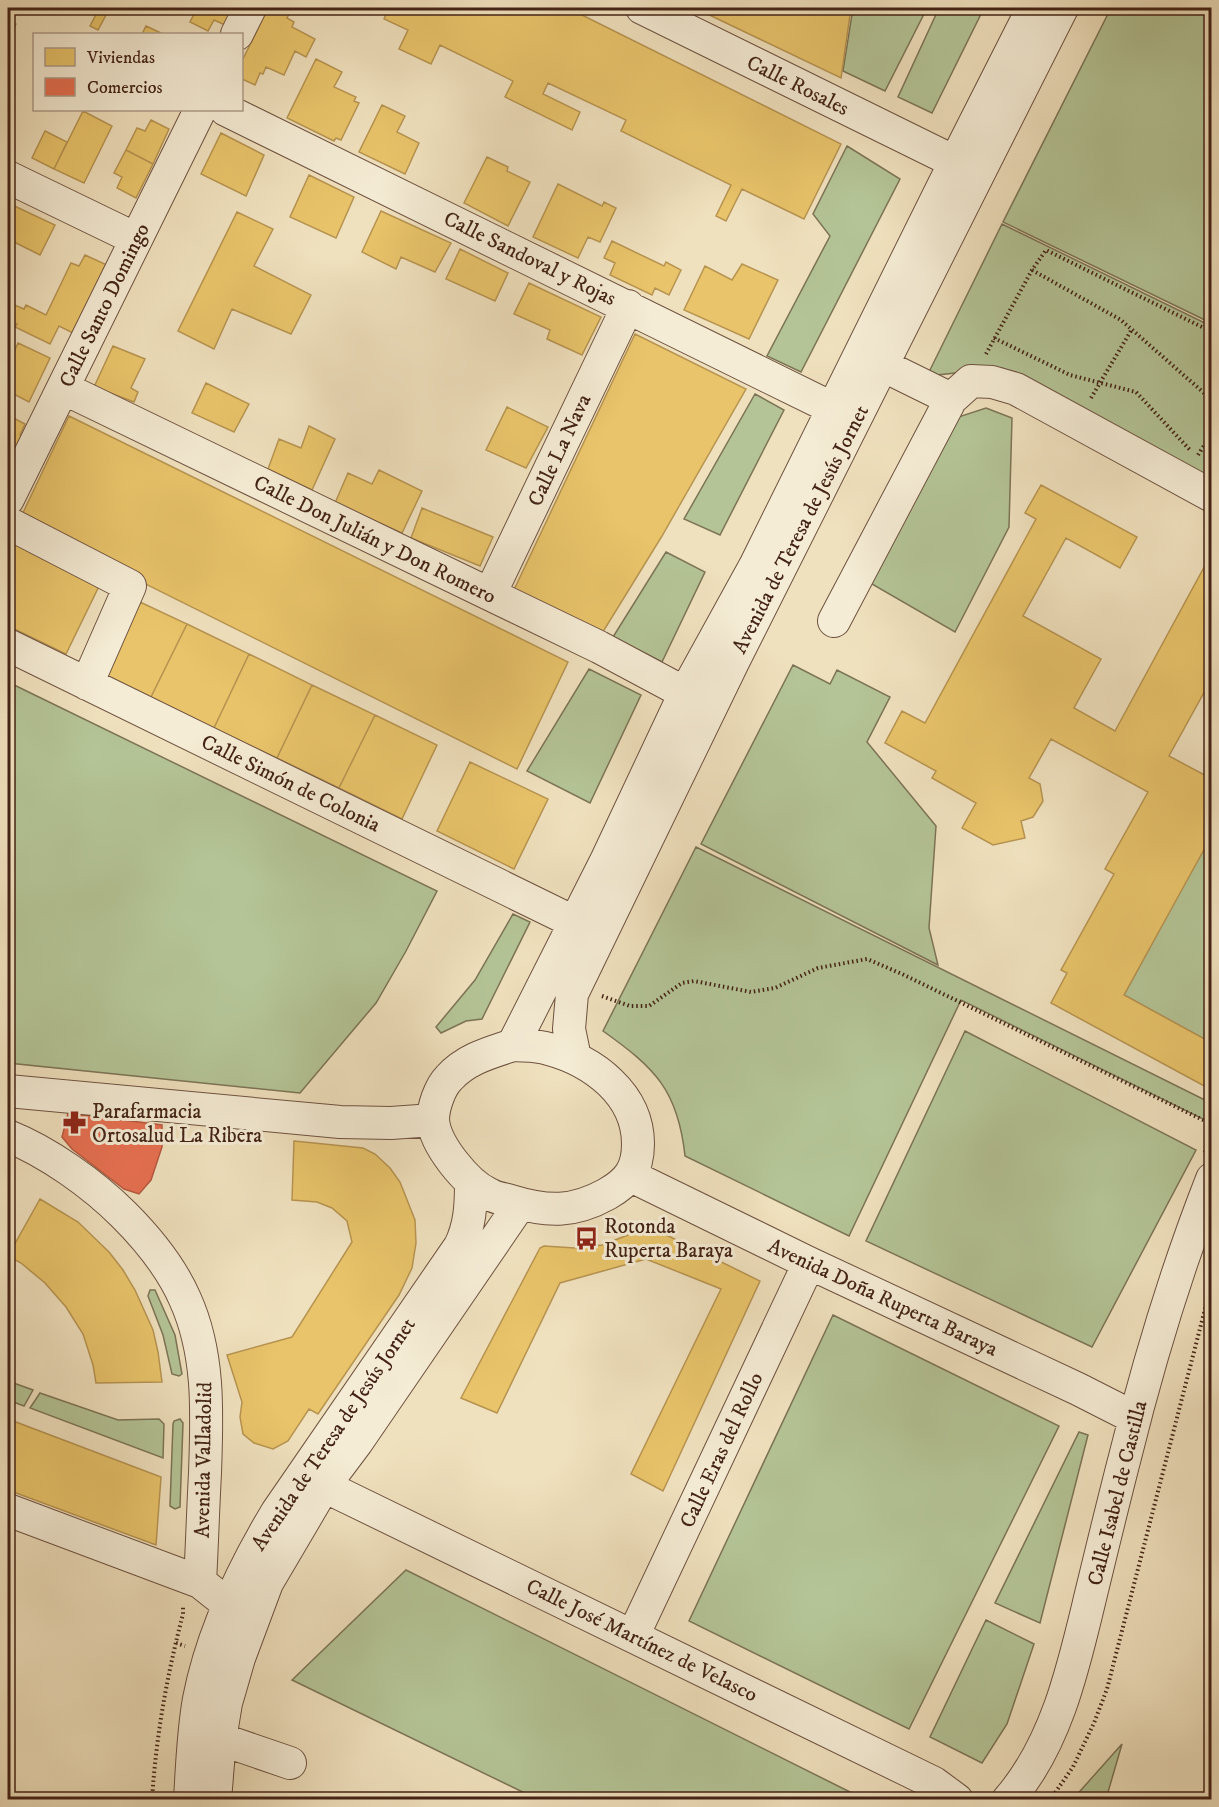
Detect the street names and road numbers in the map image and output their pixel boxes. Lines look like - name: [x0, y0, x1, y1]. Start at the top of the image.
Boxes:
- street label: Calle Rosales: [742, 50, 853, 122]
- street label: Calle Sandoval y Rojas: [439, 206, 620, 312]
- street label: Calle Santo Domingo: [54, 219, 156, 392]
- street label: Calle La Nava: [523, 390, 597, 511]
- street label: Avenida de Teresa de Jesús Jornet: [727, 401, 875, 658]
- street label: Calle Don Julián y Don Romero: [249, 470, 500, 610]
- street label: Calle Simón de Colonia: [197, 729, 384, 839]
- street label: Avenida Doña Ruperta Baraya: [764, 1233, 1002, 1363]
- street label: Avenida de Teresa de Jesús Jornet: [246, 1313, 422, 1556]
- street label: Calle Eras del Rollo: [675, 1369, 769, 1532]
- street label: Avenida Valladolid: [190, 1381, 218, 1538]
- street label: Calle Isabel de Castilla: [1082, 1398, 1154, 1588]
- street label: Calle José Martínez de Velasco: [522, 1573, 762, 1708]

